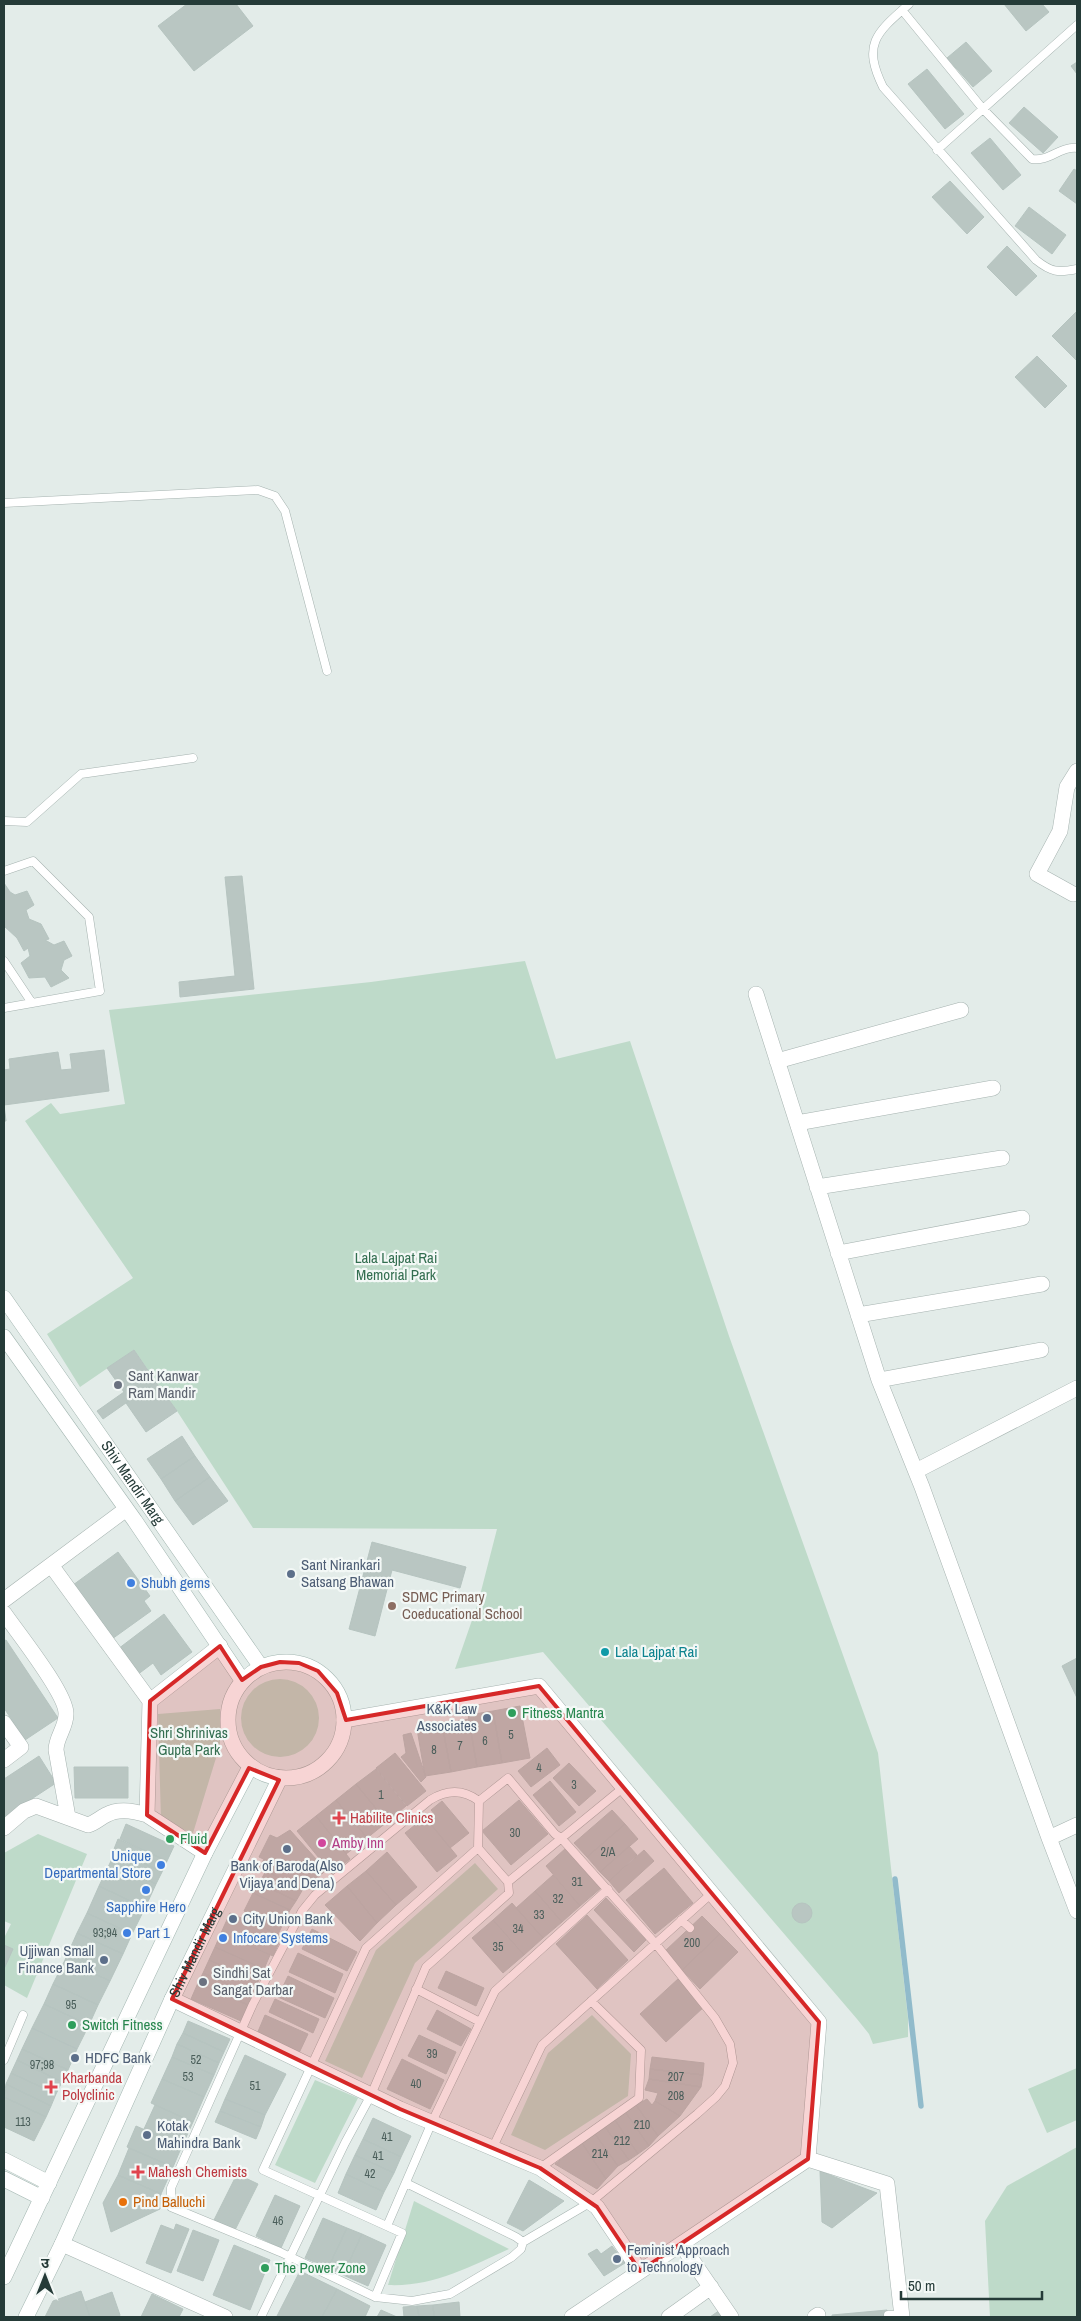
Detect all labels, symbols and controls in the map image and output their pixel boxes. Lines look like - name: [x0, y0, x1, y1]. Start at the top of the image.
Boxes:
- park label: Lala Lajpat Rai Memorial Park: [355, 1247, 437, 1285]
- place label: Sant Kanwar Ram Mandir: [128, 1365, 198, 1403]
- marker: Sant Kanwar Ram Mandir: [112, 1379, 124, 1391]
- street label: Shiv Mandir Marg: [96, 1436, 170, 1529]
- place label: Sant Nirankari Satsang Bhawan: [301, 1554, 394, 1592]
- marker: Sant Nirankari Satsang Bhawan: [285, 1568, 297, 1580]
- place label: Shubh gems: [141, 1572, 210, 1593]
- marker: Shubh gems: [125, 1577, 137, 1589]
- place label: SDMC Primary Coeducational School: [402, 1586, 522, 1624]
- marker: SDMC Primary Coeducational School: [386, 1600, 398, 1612]
- place label: Lala Lajpat Rai: [615, 1641, 698, 1662]
- marker: Lala Lajpat Rai: [599, 1646, 611, 1658]
- place label: K&K Law Associates: [416, 1698, 477, 1736]
- place label: Fitness Mantra: [522, 1702, 604, 1723]
- marker: Fitness Mantra: [506, 1707, 518, 1719]
- marker: K&K Law Associates: [481, 1712, 493, 1724]
- park label: Shri Shrinivas Gupta Park: [150, 1722, 228, 1760]
- house number: 5: [508, 1727, 514, 1743]
- house number: 6: [482, 1733, 488, 1749]
- house number: 7: [457, 1738, 463, 1754]
- house number: 8: [431, 1742, 437, 1758]
- house number: 4: [536, 1760, 542, 1776]
- house number: 3: [571, 1777, 577, 1793]
- house number: 1: [378, 1787, 384, 1803]
- place label: Habilite Clinics: [350, 1807, 433, 1828]
- marker: Habilite Clinics: [332, 1811, 346, 1825]
- house number: 30: [510, 1825, 520, 1841]
- place label: Fluid: [180, 1828, 207, 1849]
- place label: Amby Inn: [331, 1832, 384, 1853]
- marker: Fluid: [164, 1833, 176, 1845]
- marker: Amby Inn: [316, 1837, 328, 1849]
- marker: Bank of Baroda(Also Vijaya and Dena): [281, 1843, 293, 1855]
- house number: 2/A: [601, 1844, 616, 1860]
- place label: Unique Departmental Store: [44, 1845, 151, 1883]
- place label: Bank of Baroda(Also Vijaya and Dena): [231, 1855, 344, 1893]
- marker: Unique Departmental Store: [155, 1859, 167, 1871]
- house number: 31: [572, 1874, 583, 1890]
- marker: Sapphire Hero: [140, 1884, 152, 1896]
- house number: 32: [553, 1891, 563, 1907]
- place label: Sapphire Hero: [106, 1896, 186, 1917]
- street label: Shiv Mandir Marg: [163, 1903, 225, 2001]
- house number: 33: [534, 1907, 544, 1923]
- place label: City Union Bank: [243, 1908, 333, 1929]
- marker: City Union Bank: [227, 1913, 239, 1925]
- house number: 34: [513, 1921, 524, 1937]
- place label: Part 1: [137, 1922, 170, 1943]
- house number: 93;94: [93, 1925, 118, 1941]
- marker: Part 1: [121, 1927, 133, 1939]
- place label: Infocare Systems: [233, 1927, 328, 1948]
- marker: Infocare Systems: [217, 1932, 229, 1944]
- house number: 200: [684, 1935, 700, 1951]
- house number: 35: [493, 1939, 504, 1955]
- place label: Ujjiwan Small Finance Bank: [18, 1940, 95, 1978]
- marker: Ujjiwan Small Finance Bank: [98, 1954, 110, 1966]
- place label: Sindhi Sat Sangat Darbar: [213, 1962, 293, 2000]
- marker: Sindhi Sat Sangat Darbar: [197, 1976, 209, 1988]
- house number: 95: [66, 1997, 77, 2013]
- place label: Switch Fitness: [82, 2014, 163, 2035]
- marker: Switch Fitness: [66, 2019, 78, 2031]
- house number: 39: [427, 2046, 437, 2062]
- place label: HDFC Bank: [85, 2047, 151, 2068]
- marker: HDFC Bank: [69, 2052, 81, 2064]
- house number: 52: [191, 2052, 201, 2068]
- house number: 97;98: [30, 2057, 54, 2073]
- place label: Kharbanda Polyclinic: [62, 2067, 122, 2105]
- house number: 53: [183, 2069, 193, 2085]
- house number: 207: [668, 2069, 685, 2085]
- house number: 40: [411, 2076, 421, 2092]
- house number: 51: [250, 2078, 261, 2094]
- marker: Kharbanda Polyclinic: [44, 2080, 58, 2094]
- house number: 208: [668, 2088, 684, 2104]
- house number: 113: [15, 2114, 31, 2130]
- place label: Kotak Mahindra Bank: [157, 2115, 241, 2153]
- house number: 210: [634, 2117, 650, 2133]
- marker: Kotak Mahindra Bank: [141, 2129, 153, 2141]
- house number: 41: [382, 2129, 393, 2145]
- house number: 212: [614, 2133, 630, 2149]
- house number: 214: [592, 2146, 609, 2162]
- house number: 41: [373, 2148, 384, 2164]
- place label: Mahesh Chemists: [148, 2161, 247, 2182]
- marker: Mahesh Chemists: [132, 2166, 144, 2178]
- house number: 42: [365, 2166, 375, 2182]
- place label: Pind Balluchi: [133, 2191, 205, 2212]
- marker: Pind Balluchi: [117, 2196, 129, 2208]
- house number: 46: [273, 2213, 283, 2229]
- place label: Feminist Approach to Technology: [627, 2239, 730, 2277]
- north arrow: [20, 2251, 70, 2301]
- marker: Feminist Approach to Technology: [611, 2253, 623, 2265]
- text: उ: [41, 2254, 50, 2272]
- place label: The Power Zone: [275, 2257, 366, 2278]
- marker: The Power Zone: [259, 2262, 271, 2274]
- scale bar: [901, 2268, 1042, 2300]
- text: 50 m: [908, 2275, 935, 2296]

